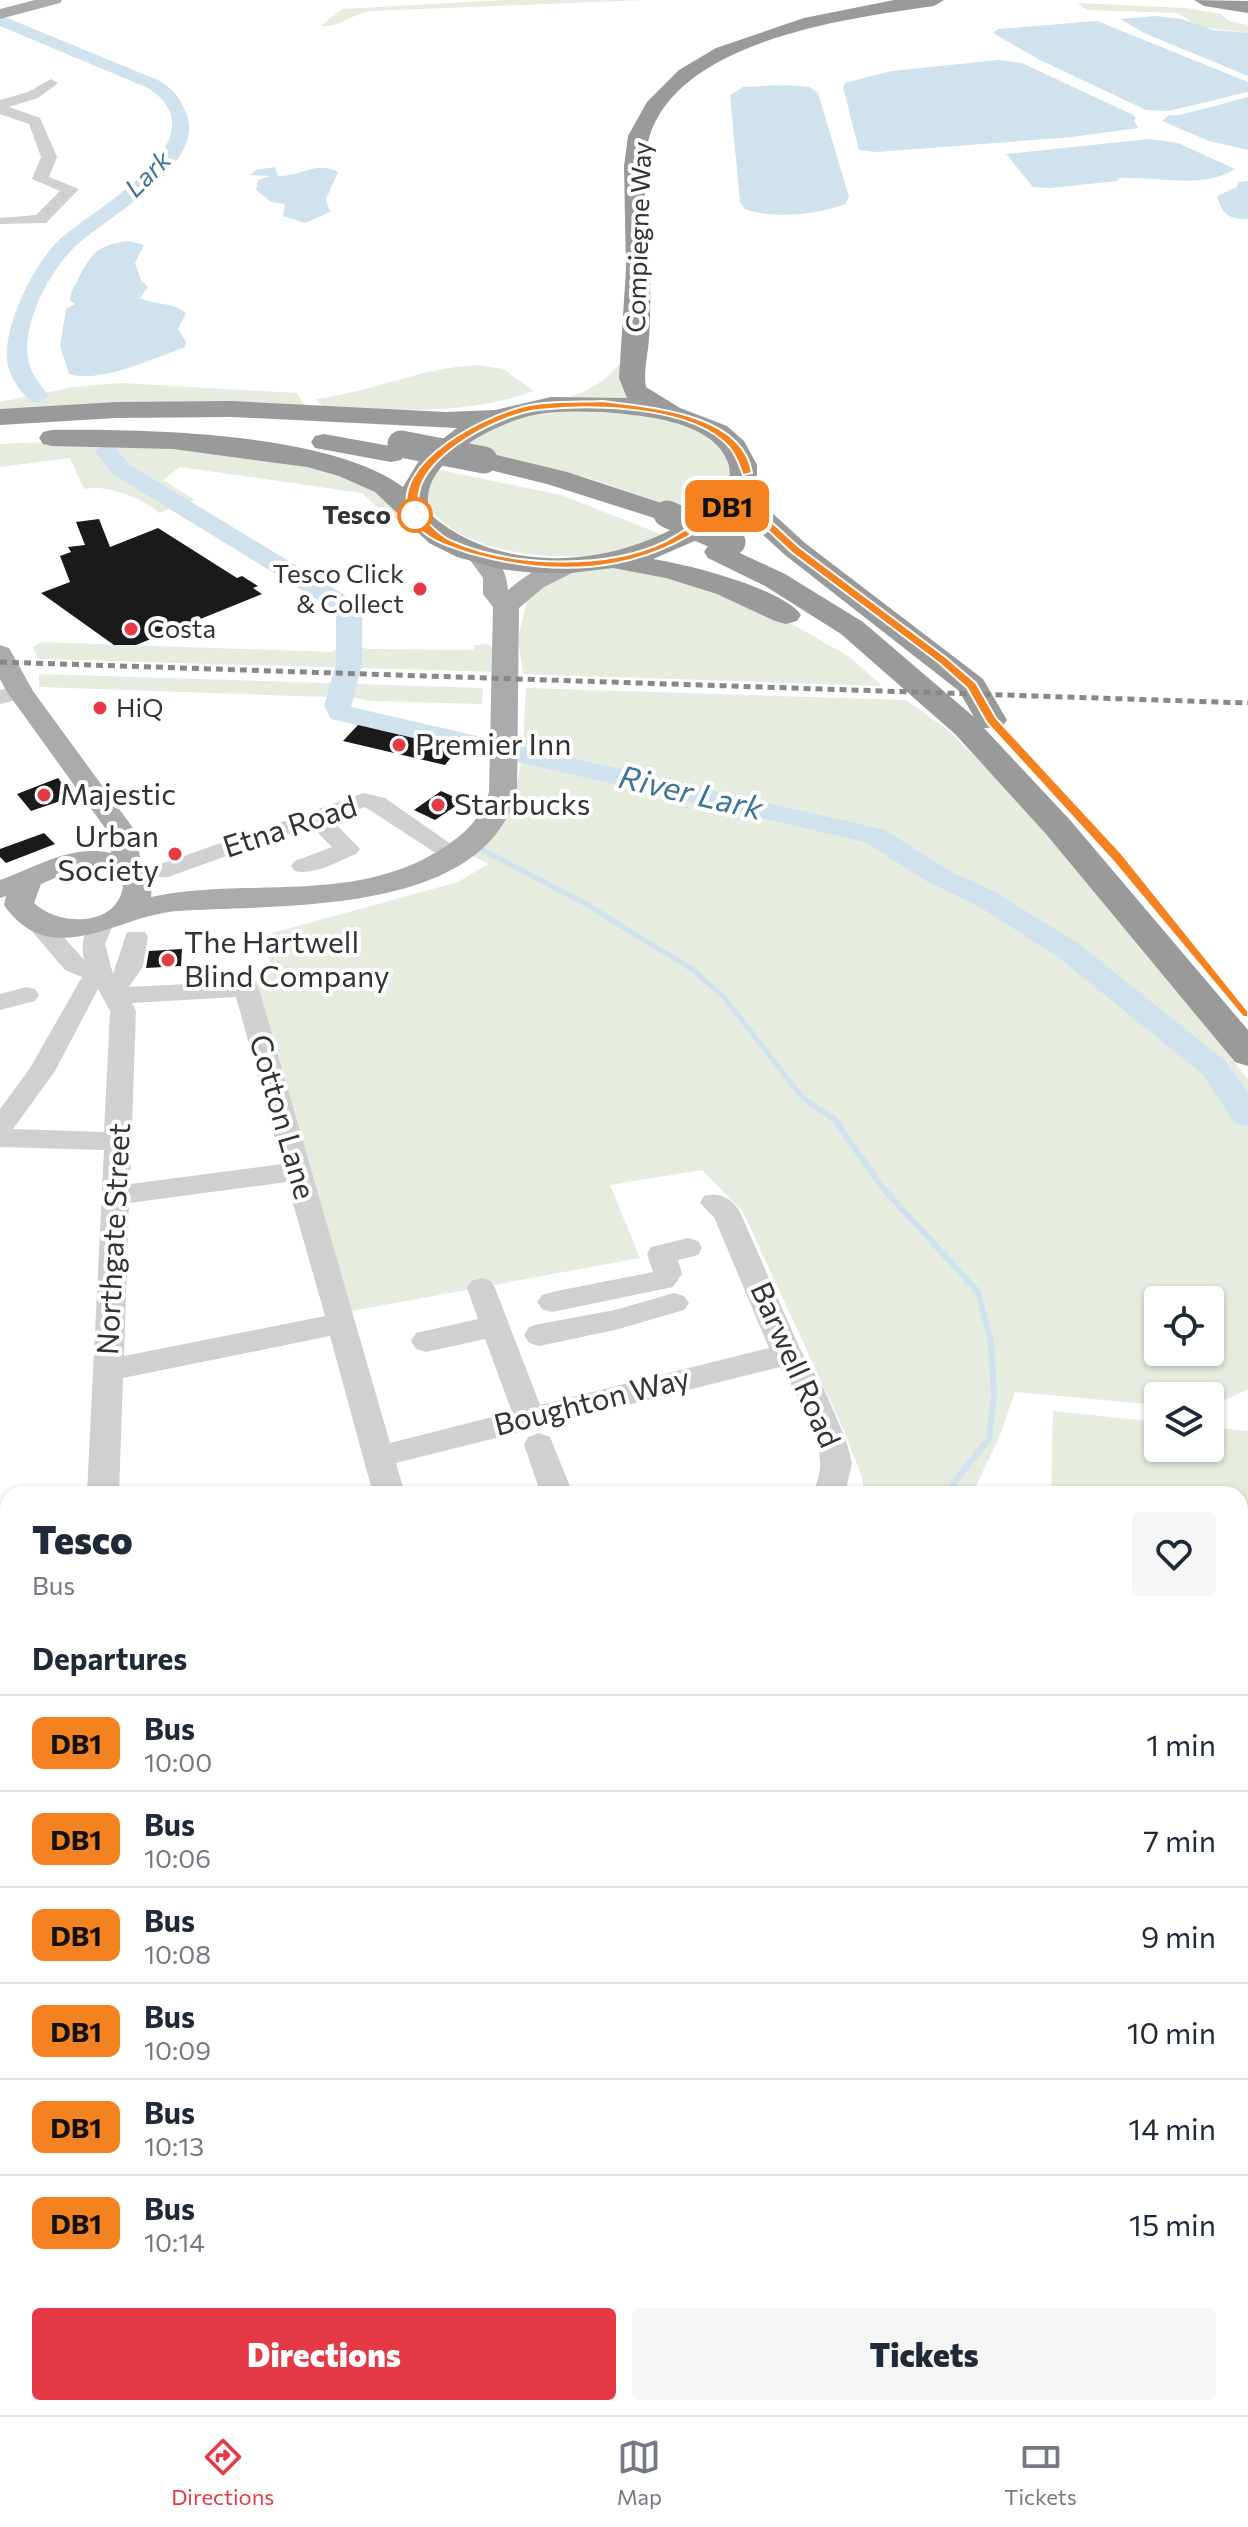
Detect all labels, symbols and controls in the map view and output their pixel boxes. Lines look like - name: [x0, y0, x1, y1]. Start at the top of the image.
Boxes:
- street label: Compiegne Way: [619, 141, 656, 333]
- water label: Lark: [117, 143, 177, 203]
- line badge: DB1: [681, 480, 773, 532]
- text: DB1: [701, 489, 753, 523]
- place label: Tesco: [322, 498, 391, 529]
- marker: Tesco: [398, 498, 432, 532]
- place label: Tesco Click & Collect: [272, 557, 404, 618]
- marker: Tesco Click & Collect: [411, 580, 429, 598]
- place label: Costa: [147, 612, 216, 643]
- marker: Costa: [122, 620, 140, 638]
- place label: HiQ: [116, 691, 163, 722]
- marker: HiQ: [91, 699, 109, 717]
- place label: Premier Inn: [415, 724, 571, 761]
- marker: Premier Inn: [390, 736, 408, 754]
- water label: River Lark: [615, 755, 768, 827]
- place label: Majestic: [60, 774, 176, 811]
- place label: Starbucks: [454, 784, 591, 821]
- marker: Majestic: [35, 786, 53, 804]
- street label: Etna Road: [218, 786, 361, 864]
- marker: Starbucks: [429, 796, 447, 814]
- place label: Urban Society: [58, 816, 159, 887]
- marker: Urban Society: [166, 845, 184, 863]
- place label: The Hartwell Blind Company: [184, 922, 389, 993]
- marker: The Hartwell Blind Company: [159, 951, 177, 969]
- street label: Cotton Lane: [243, 1030, 326, 1203]
- street label: Northgate Street: [87, 1122, 136, 1356]
- street label: Barwell Road: [744, 1275, 850, 1453]
- map controls: [1144, 1286, 1224, 1462]
- button: locate: [1144, 1286, 1224, 1366]
- street label: Boughton Way: [490, 1357, 693, 1442]
- button: layers: [1144, 1382, 1224, 1462]
- button: heart: [1132, 1512, 1216, 1596]
- text: Tesco: [32, 1515, 133, 1562]
- text: Bus: [32, 1569, 75, 1600]
- text: Departures: [32, 1639, 187, 1676]
- text: Bus: [144, 1709, 195, 1746]
- text: 1 min: [1146, 1725, 1216, 1762]
- text: DB1: [50, 1726, 102, 1760]
- text: 10:00: [144, 1746, 212, 1777]
- text: Bus: [144, 1805, 195, 1842]
- text: 7 min: [1143, 1821, 1216, 1858]
- text: DB1: [50, 1822, 102, 1856]
- text: 10:06: [144, 1842, 211, 1873]
- text: Bus: [144, 1901, 195, 1938]
- text: 9 min: [1141, 1917, 1216, 1954]
- text: DB1: [50, 1918, 102, 1952]
- text: 10:08: [144, 1938, 211, 1969]
- text: Bus: [144, 1997, 195, 2034]
- text: 10 min: [1127, 2013, 1216, 2050]
- text: DB1: [50, 2014, 102, 2048]
- text: 10:09: [144, 2034, 211, 2065]
- text: Bus: [144, 2093, 195, 2130]
- text: 14 min: [1128, 2109, 1216, 2146]
- text: DB1: [50, 2110, 102, 2144]
- text: 10:13: [144, 2130, 204, 2161]
- text: Bus: [144, 2189, 195, 2226]
- text: 15 min: [1129, 2205, 1216, 2242]
- text: DB1: [50, 2206, 102, 2240]
- text: 10:14: [144, 2226, 205, 2257]
- button: Directions: [32, 2308, 616, 2400]
- button: Tickets: [632, 2308, 1216, 2400]
- tab: Directions: [171, 2435, 274, 2510]
- tab: Map: [617, 2435, 662, 2510]
- tab: Tickets: [1004, 2435, 1077, 2510]

